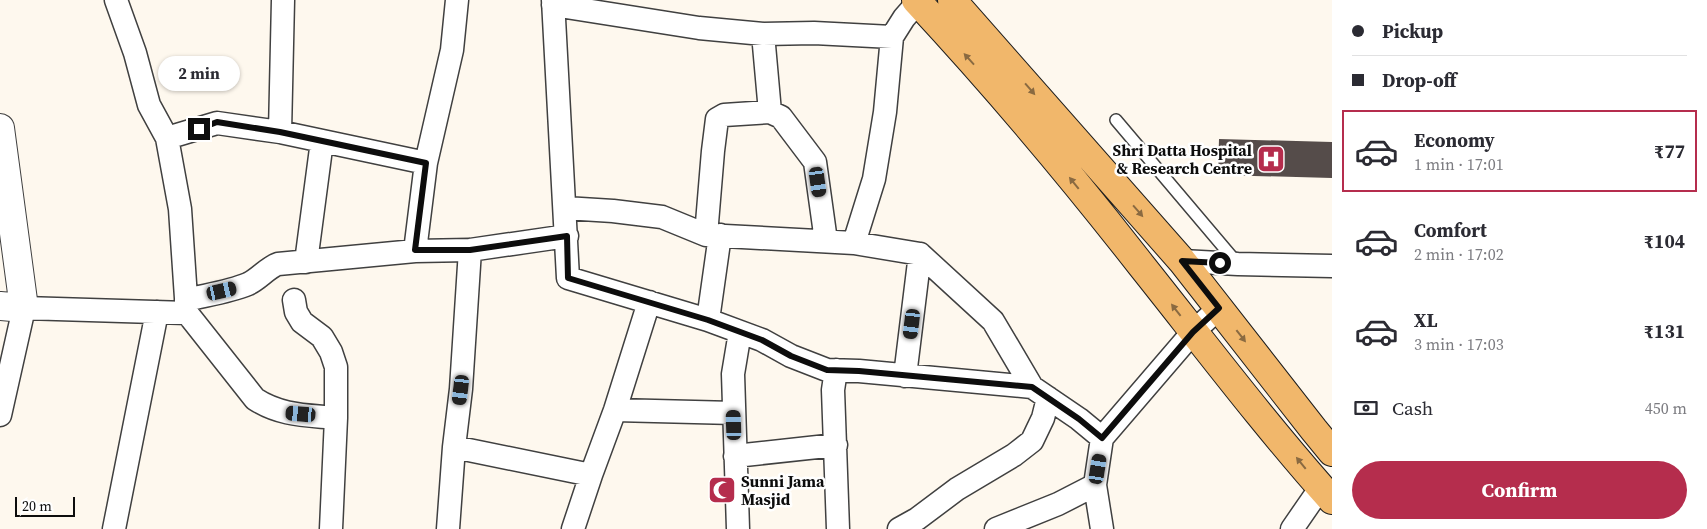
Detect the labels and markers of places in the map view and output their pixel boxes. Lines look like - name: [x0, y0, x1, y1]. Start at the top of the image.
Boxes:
- place label: Shri Datta Hospital & Research Centre: [1113, 139, 1252, 179]
- hospital icon: Shri Datta Hospital & Research Centre: [1256, 144, 1286, 174]
- place label: Sunni Jama Masjid: [741, 470, 825, 510]
- mosque icon: Sunni Jama Masjid: [707, 475, 737, 505]

